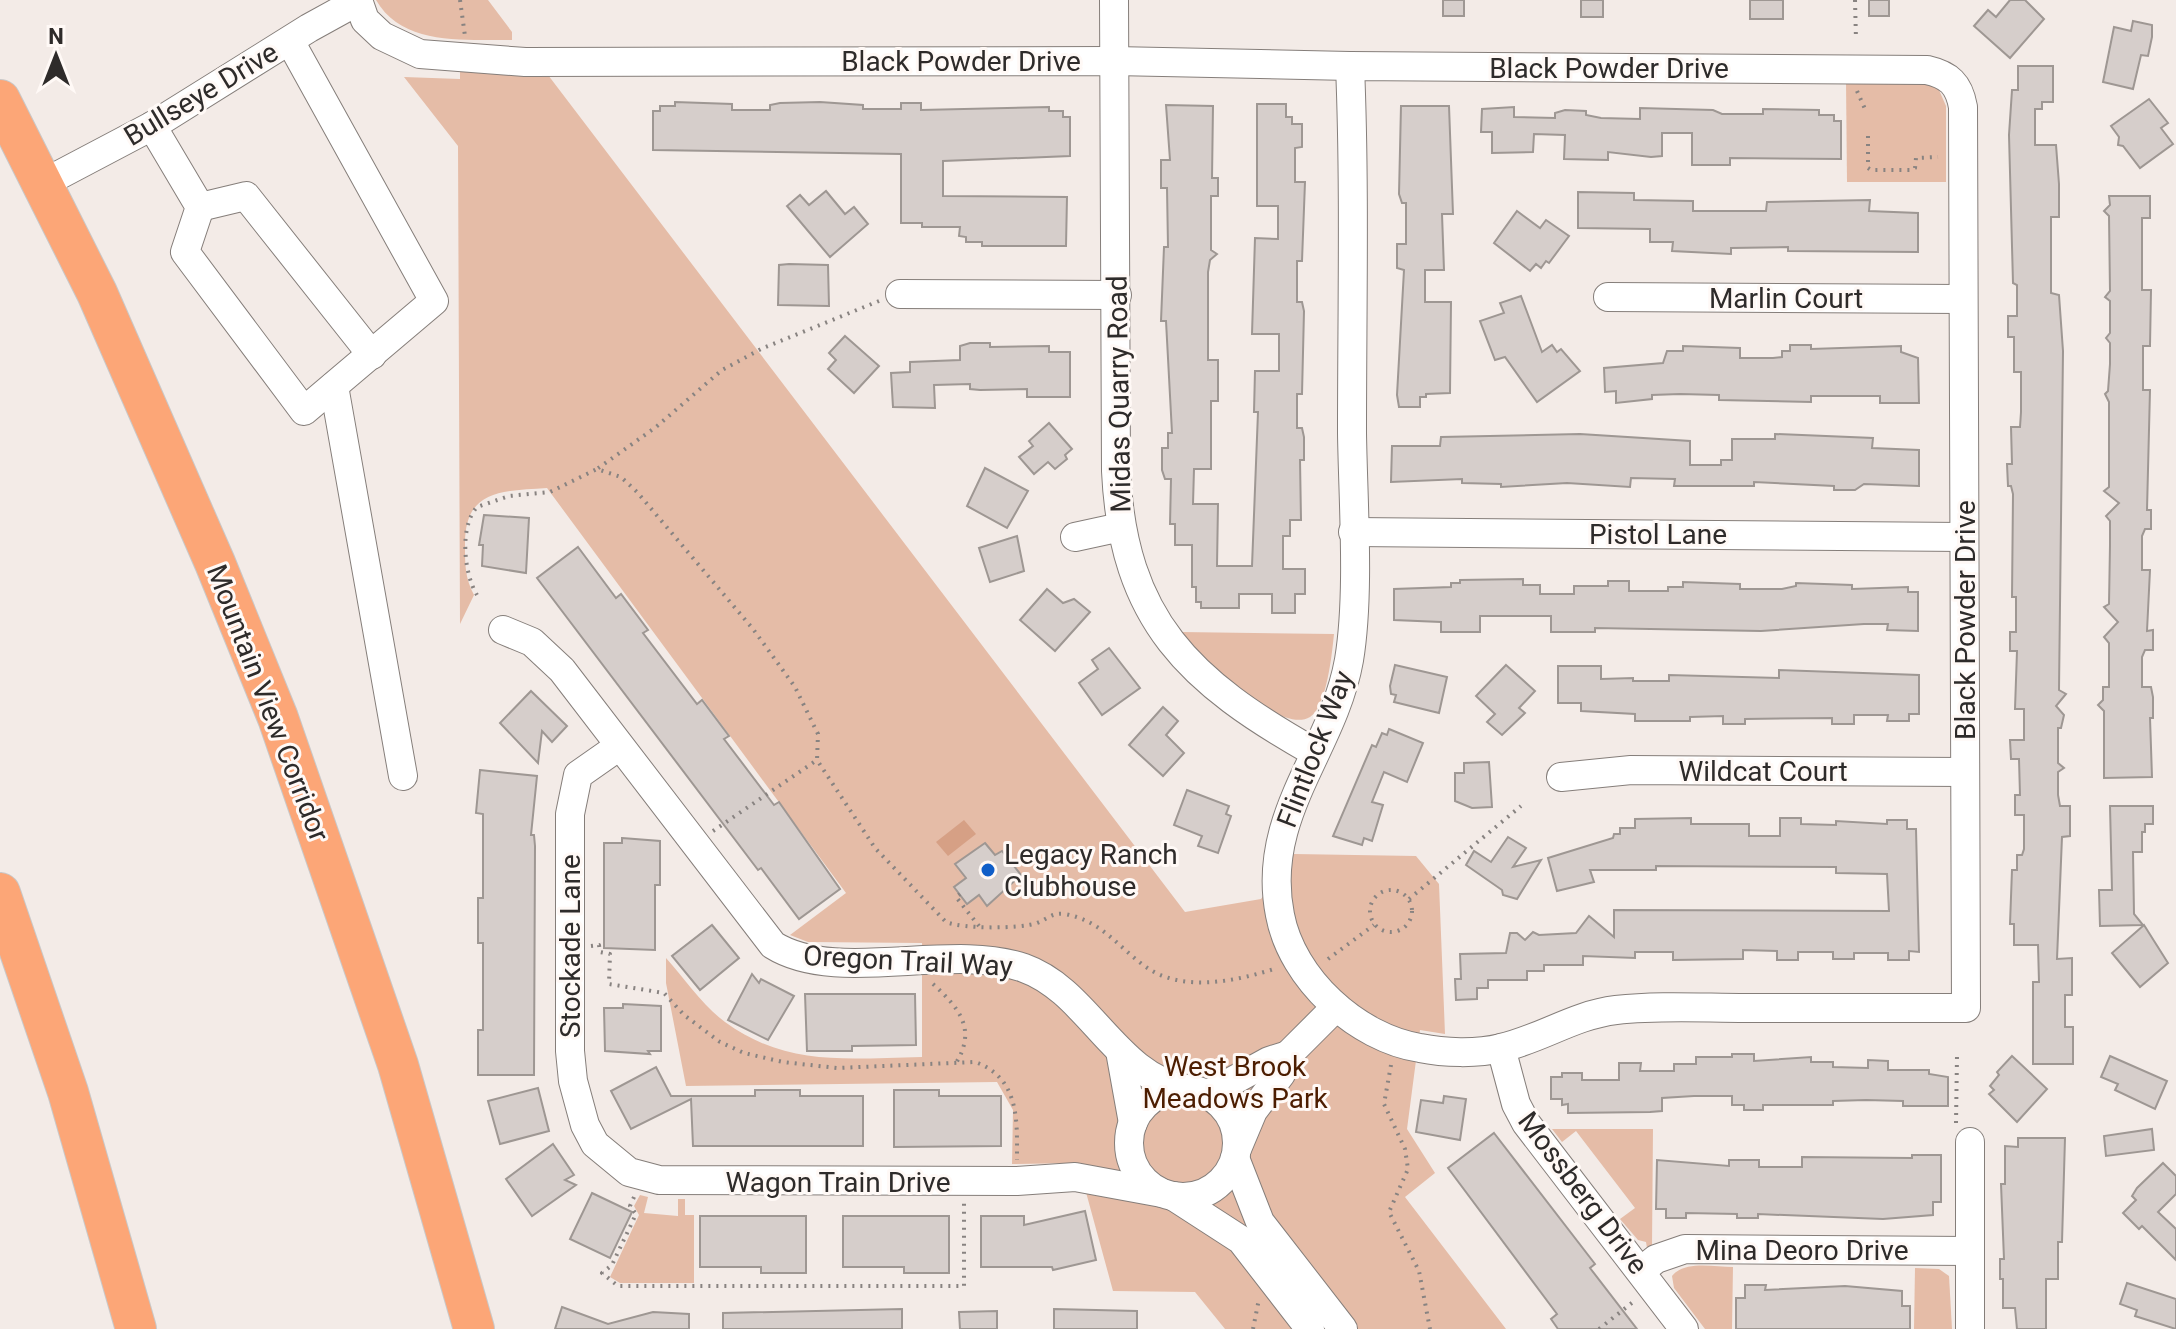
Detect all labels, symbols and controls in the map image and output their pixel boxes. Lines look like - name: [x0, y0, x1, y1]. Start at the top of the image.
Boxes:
- north arrow: [16, 16, 96, 96]
- text: N: [48, 24, 64, 49]
- street label: Bullseye Drive: [118, 35, 284, 153]
- street label: Black Powder Drive: [841, 45, 1081, 78]
- street label: Black Powder Drive: [1489, 52, 1729, 85]
- street label: Midas Quarry Road: [1100, 275, 1138, 513]
- street label: Marlin Court: [1709, 282, 1863, 315]
- street label: Black Powder Drive: [1949, 500, 1982, 740]
- street label: Pistol Lane: [1589, 518, 1727, 551]
- street label: Mountain View Corridor: [200, 560, 336, 846]
- street label: Flintlock Way: [1270, 666, 1360, 832]
- street label: Wildcat Court: [1678, 755, 1848, 788]
- place label: Legacy Ranch Clubhouse: [1004, 838, 1178, 903]
- street label: Stockade Lane: [554, 854, 587, 1038]
- marker: Legacy Ranch Clubhouse: [979, 861, 997, 879]
- street label: Oregon Trail Way: [802, 939, 1014, 983]
- park label: West Brook Meadows Park: [1142, 1050, 1328, 1115]
- street label: Mossberg Drive: [1511, 1105, 1655, 1281]
- street label: Wagon Train Drive: [725, 1166, 951, 1199]
- street label: Mina Deoro Drive: [1695, 1234, 1909, 1267]

